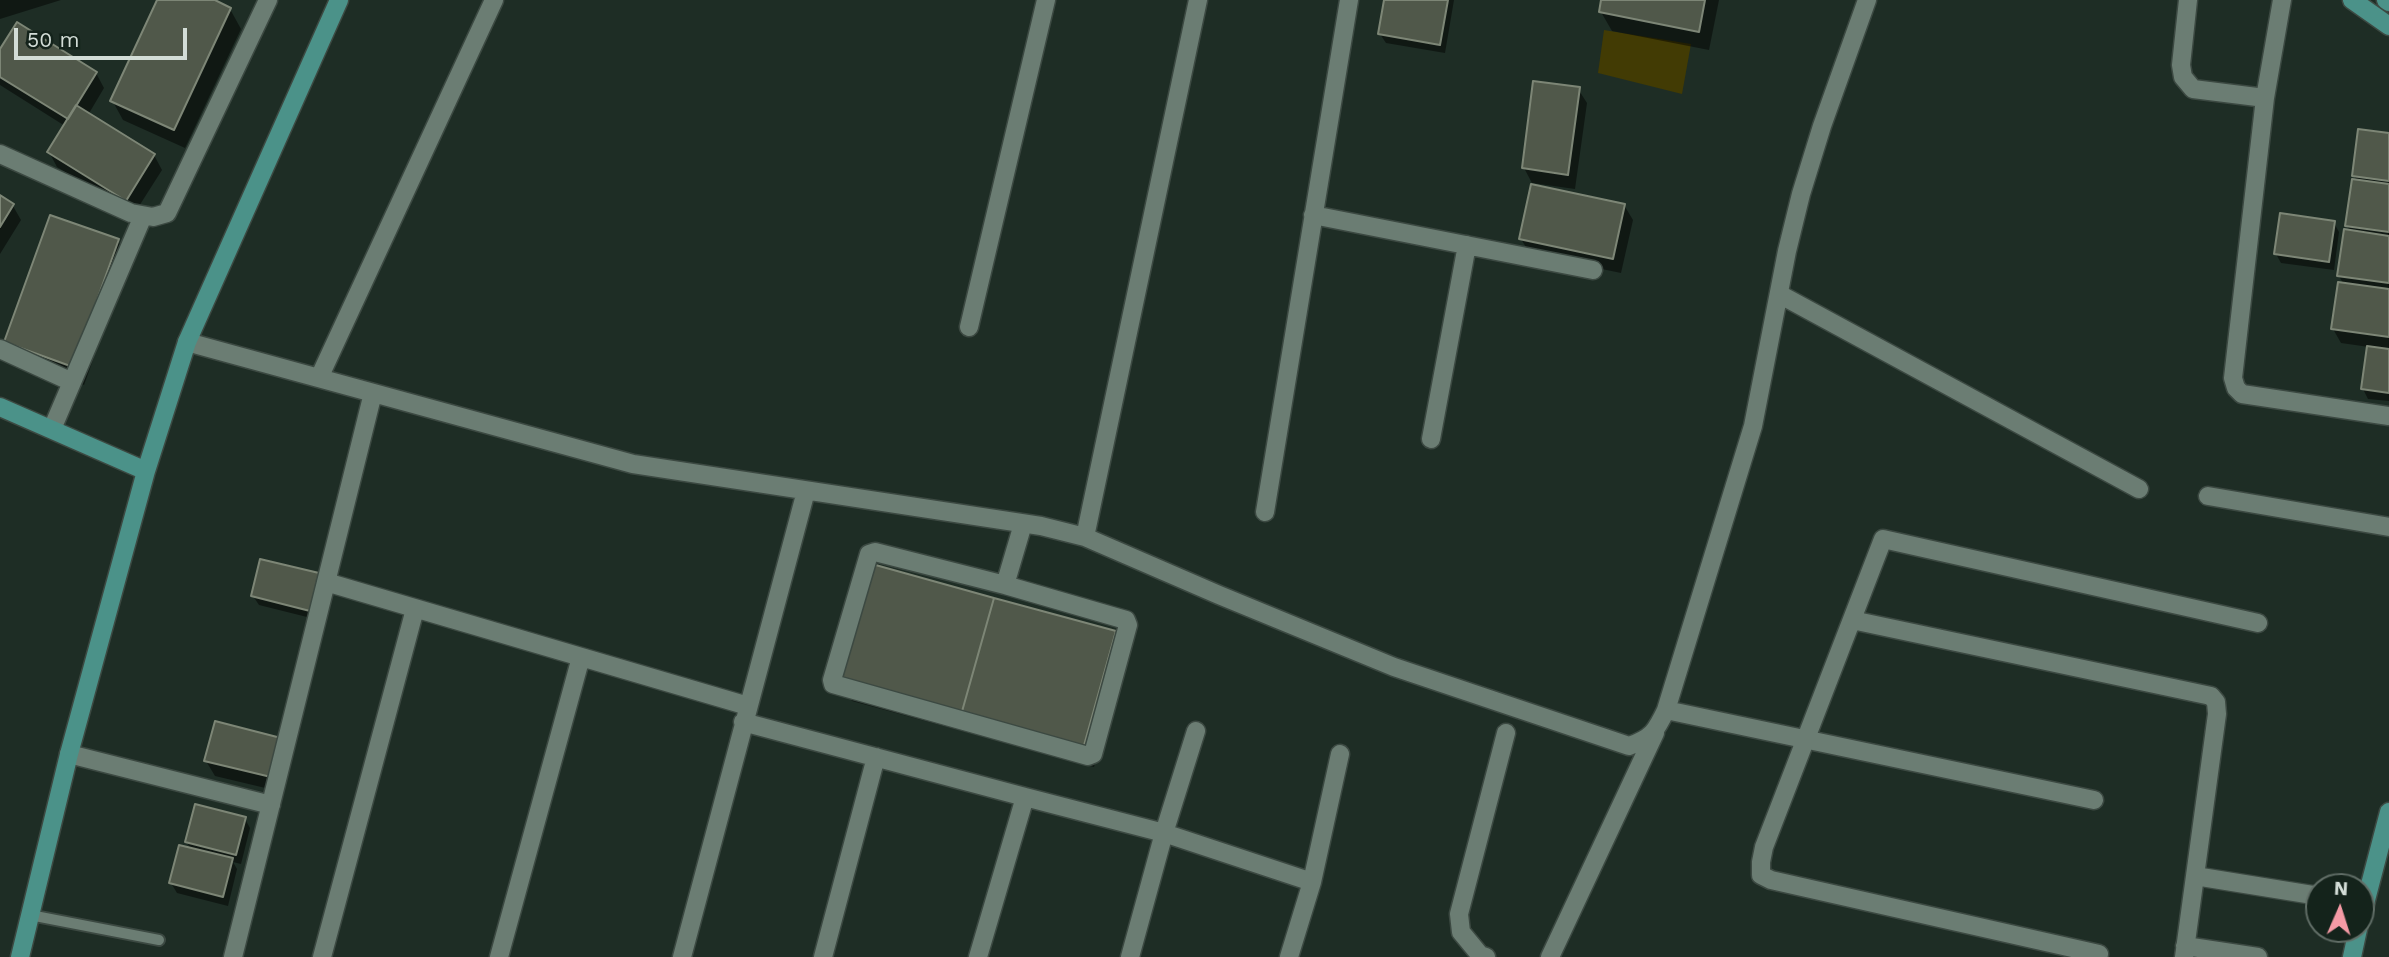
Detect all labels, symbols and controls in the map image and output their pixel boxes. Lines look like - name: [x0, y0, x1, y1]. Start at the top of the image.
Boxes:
- scale bar: [18, 14, 191, 58]
- text: 50 m: [27, 27, 79, 52]
- north arrow: [2305, 873, 2375, 943]
- text: N: [2333, 877, 2349, 900]

